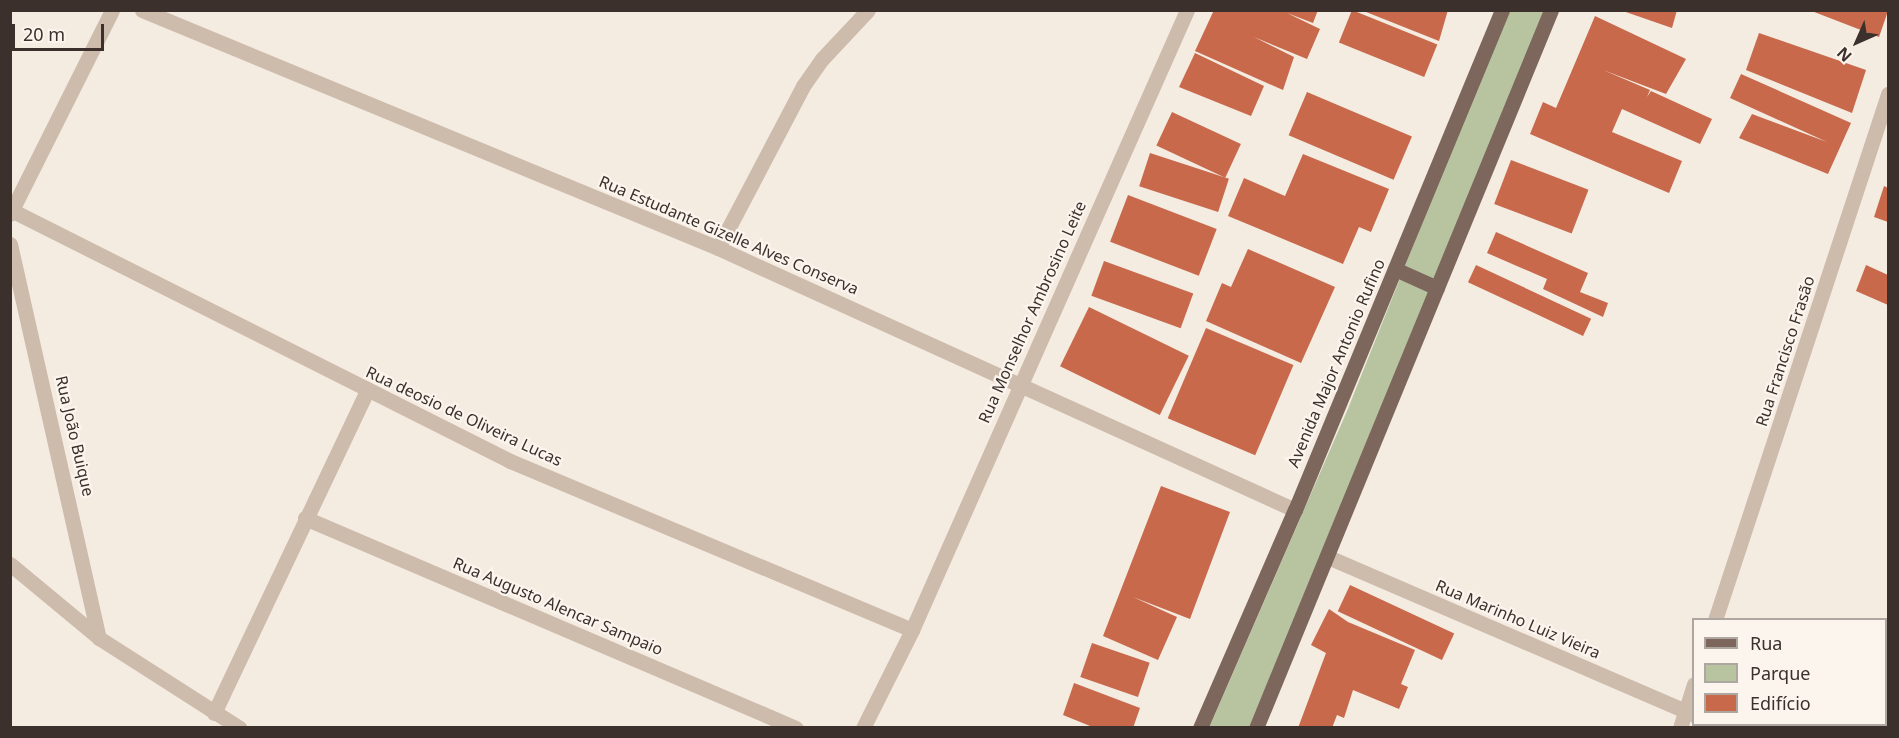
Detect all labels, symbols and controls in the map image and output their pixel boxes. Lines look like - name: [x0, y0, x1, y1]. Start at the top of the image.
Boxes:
- scale bar: [15, 12, 106, 50]
- north arrow: [1827, 12, 1887, 72]
- text: 20 m: [23, 22, 65, 46]
- text: N: [1832, 42, 1857, 67]
- street label: Rua Estudante Gizelle Alves Conserva: [596, 171, 862, 299]
- street label: Rua Monselhor Ambrosino Leite: [974, 198, 1090, 426]
- street label: Avenida Major Antonio Rufino: [1283, 256, 1389, 470]
- street label: Rua Francisco Frasão: [1752, 273, 1818, 429]
- street label: Rua deosio de Oliveira Lucas: [363, 362, 565, 470]
- street label: Rua João Buique: [52, 374, 98, 498]
- street label: Rua Augusto Alencar Sampaio: [450, 553, 666, 659]
- street label: Rua Marinho Luiz Vieira: [1433, 576, 1603, 662]
- legend: [1692, 618, 1887, 726]
- text: Rua: [1750, 631, 1782, 655]
- text: Parque: [1750, 661, 1810, 685]
- text: Edifício: [1750, 691, 1811, 715]

